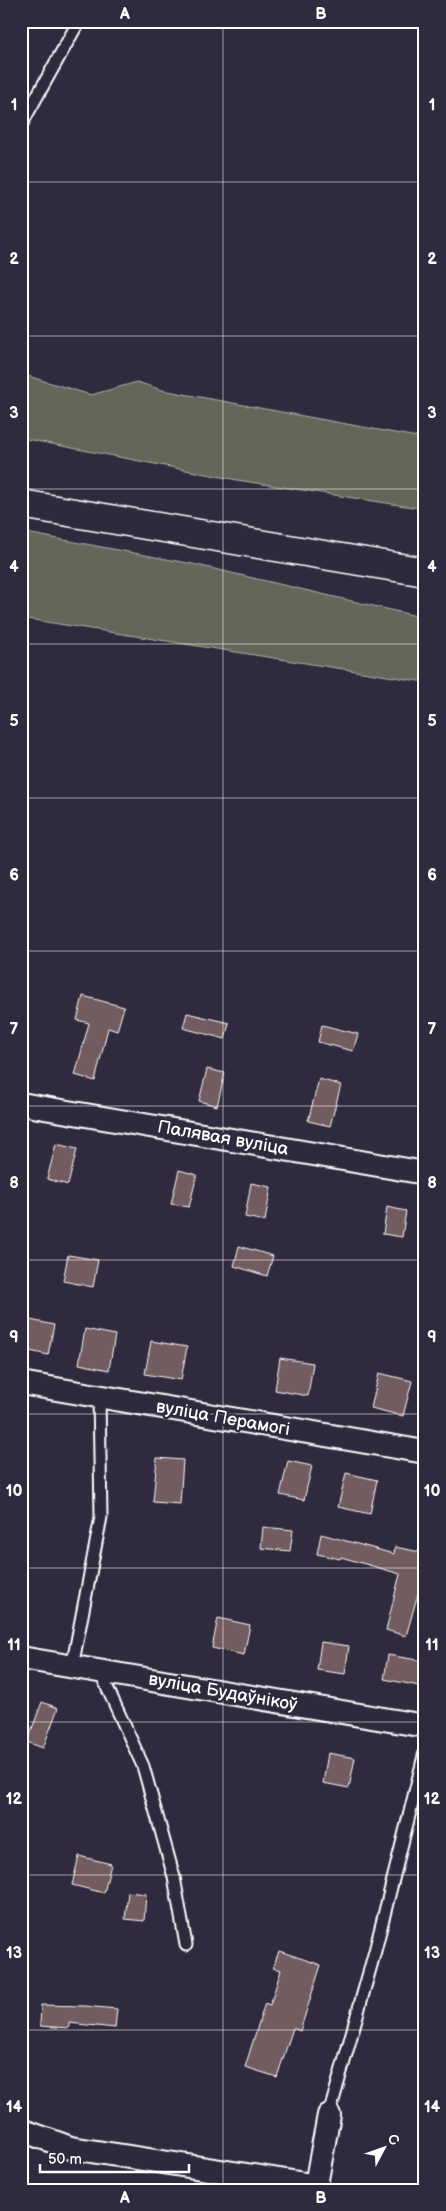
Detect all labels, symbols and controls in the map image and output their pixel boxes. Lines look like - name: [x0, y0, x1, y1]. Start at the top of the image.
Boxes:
- text: A: [119, 5, 130, 24]
- text: B: [315, 5, 327, 24]
- text: 1: [11, 96, 17, 115]
- text: 1: [429, 96, 435, 115]
- text: 2: [9, 250, 19, 269]
- text: 2: [427, 250, 437, 269]
- text: 3: [9, 404, 19, 423]
- text: 3: [427, 404, 437, 423]
- text: 4: [9, 558, 19, 577]
- text: 4: [427, 558, 437, 577]
- text: 5: [9, 712, 19, 731]
- text: 5: [427, 712, 437, 731]
- text: 6: [9, 866, 19, 885]
- text: 6: [427, 866, 437, 885]
- text: 7: [10, 1020, 19, 1039]
- text: 7: [428, 1020, 437, 1039]
- street label: Палявая вуліца: [156, 1116, 291, 1160]
- text: 8: [9, 1174, 19, 1193]
- text: 8: [427, 1174, 437, 1193]
- text: 9: [9, 1328, 19, 1347]
- text: 9: [427, 1328, 437, 1347]
- street label: вуліца Перамогі: [154, 1396, 292, 1440]
- text: 10: [6, 1482, 22, 1501]
- text: 10: [424, 1482, 440, 1501]
- text: 11: [7, 1636, 21, 1655]
- text: 11: [425, 1636, 439, 1655]
- street label: вуліца Будаўнікоў: [147, 1669, 300, 1716]
- text: 12: [6, 1790, 23, 1809]
- text: 12: [424, 1790, 441, 1809]
- text: 13: [6, 1944, 22, 1963]
- text: 13: [424, 1944, 440, 1963]
- text: 14: [6, 2098, 23, 2117]
- text: 14: [424, 2098, 441, 2117]
- north arrow: [358, 2124, 408, 2174]
- text: С: [384, 2131, 403, 2149]
- scale bar: [40, 2141, 189, 2173]
- text: 50 m: [48, 2150, 82, 2169]
- text: A: [119, 2189, 130, 2208]
- text: B: [315, 2189, 327, 2208]

